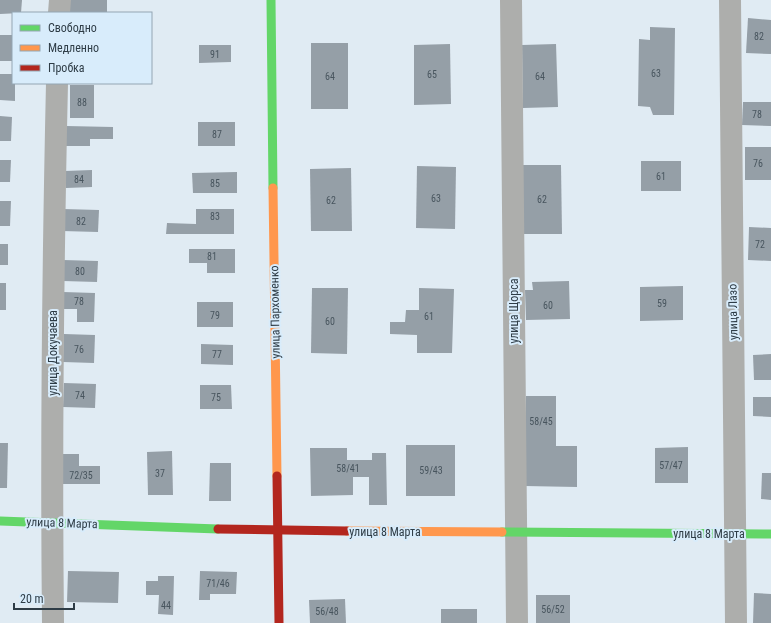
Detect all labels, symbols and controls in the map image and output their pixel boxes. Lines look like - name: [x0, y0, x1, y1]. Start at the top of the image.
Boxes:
- legend: [12, 12, 152, 84]
- text: Свободно: [48, 21, 97, 35]
- house number: 82: [754, 31, 764, 42]
- text: Медленно: [48, 41, 99, 55]
- house number: 91: [210, 49, 220, 60]
- text: Пробка: [48, 61, 85, 75]
- house number: 63: [651, 68, 661, 79]
- house number: 65: [427, 69, 437, 80]
- house number: 64: [325, 71, 335, 82]
- house number: 64: [535, 71, 545, 82]
- house number: 88: [77, 97, 87, 108]
- house number: 78: [752, 109, 762, 120]
- house number: 87: [212, 129, 222, 140]
- house number: 76: [753, 158, 763, 169]
- house number: 61: [656, 171, 666, 182]
- house number: 84: [74, 174, 84, 185]
- house number: 85: [210, 178, 220, 189]
- house number: 63: [431, 193, 441, 204]
- house number: 62: [537, 194, 547, 205]
- house number: 62: [326, 195, 336, 206]
- house number: 83: [210, 211, 220, 222]
- house number: 82: [76, 216, 86, 227]
- house number: 72: [755, 239, 765, 250]
- house number: 81: [207, 251, 217, 262]
- street label: улица Пархоменко: [267, 265, 283, 359]
- house number: 80: [75, 266, 85, 277]
- street label: улица Щорса: [507, 278, 521, 344]
- street label: улица Лазо: [726, 284, 740, 340]
- house number: 78: [74, 296, 84, 307]
- house number: 59: [657, 298, 667, 309]
- house number: 60: [543, 300, 553, 311]
- street label: улица Докучаева: [46, 310, 60, 396]
- house number: 79: [210, 310, 220, 321]
- house number: 61: [424, 311, 434, 322]
- house number: 60: [325, 316, 335, 327]
- house number: 76: [74, 344, 84, 355]
- house number: 77: [212, 349, 222, 360]
- house number: 74: [75, 390, 85, 401]
- house number: 75: [211, 392, 221, 403]
- house number: 58/45: [529, 416, 553, 427]
- house number: 57/47: [659, 460, 683, 471]
- house number: 58/41: [336, 463, 360, 474]
- house number: 59/43: [419, 465, 443, 476]
- house number: 37: [155, 468, 165, 479]
- house number: 72/35: [69, 470, 93, 481]
- street label: улица 8 Марта: [26, 515, 98, 531]
- street label: улица 8 Марта: [349, 525, 421, 539]
- street label: улица 8 Марта: [673, 527, 745, 541]
- house number: 71/46: [206, 578, 230, 589]
- scale bar: [14, 585, 74, 611]
- text: 20 m: [20, 592, 44, 606]
- house number: 44: [161, 600, 171, 611]
- house number: 56/52: [541, 604, 565, 615]
- house number: 56/48: [315, 606, 339, 617]

